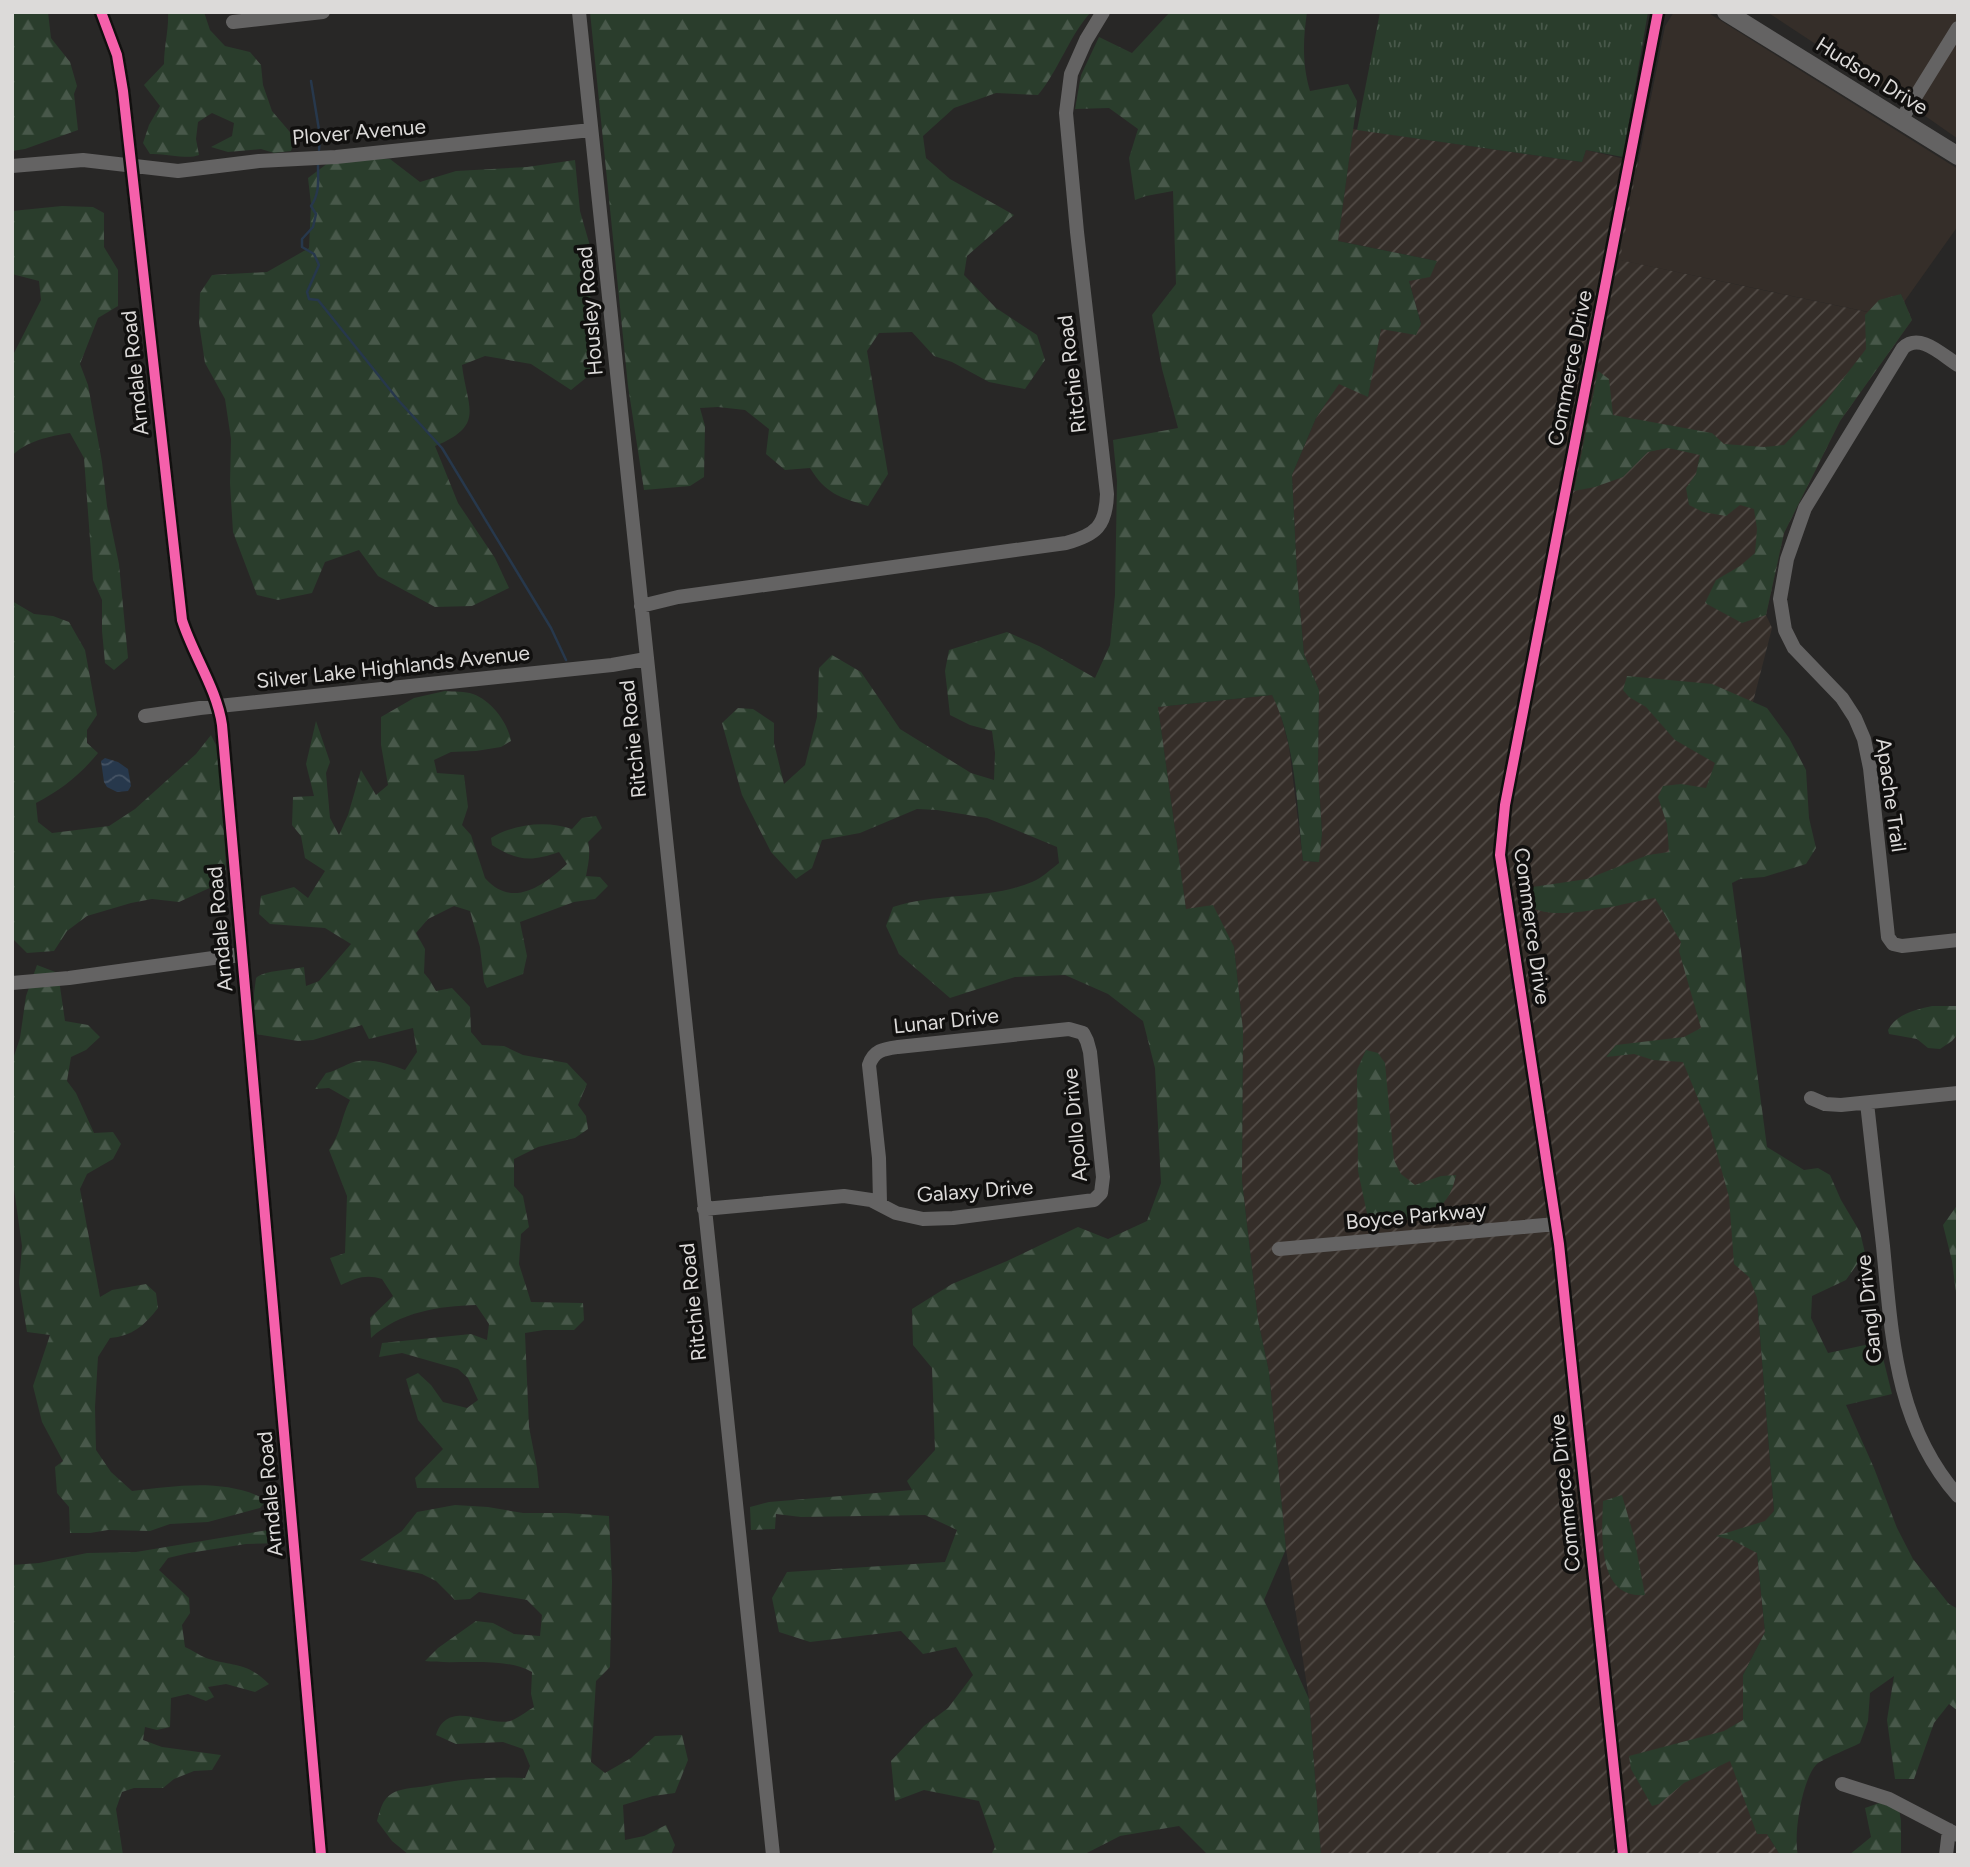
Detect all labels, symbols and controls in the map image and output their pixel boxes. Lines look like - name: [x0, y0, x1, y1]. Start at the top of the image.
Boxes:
- street label: Hudson Drive: [1812, 31, 1933, 120]
- street label: Plover Avenue: [291, 113, 427, 150]
- street label: Housley Road: [571, 245, 608, 377]
- street label: Commerce Drive: [1542, 288, 1597, 448]
- street label: Arndale Road: [116, 309, 154, 437]
- street label: Ritchie Road: [1052, 314, 1091, 435]
- street label: Silver Lake Highlands Avenue: [255, 640, 531, 693]
- street label: Ritchie Road: [614, 679, 651, 799]
- street label: Apache Trail: [1871, 736, 1912, 854]
- street label: Commerce Drive: [1509, 846, 1556, 1006]
- street label: Arndale Road: [202, 865, 237, 993]
- street label: Lunar Drive: [892, 1003, 1000, 1038]
- street label: Apollo Drive: [1057, 1067, 1092, 1183]
- street label: Galaxy Drive: [916, 1174, 1034, 1207]
- street label: Boyce Parkway: [1344, 1197, 1487, 1234]
- street label: Ritchie Road: [674, 1242, 711, 1362]
- street label: Gangl Drive: [1850, 1253, 1887, 1365]
- street label: Commerce Drive: [1544, 1413, 1585, 1573]
- street label: Arndale Road: [252, 1430, 287, 1558]

